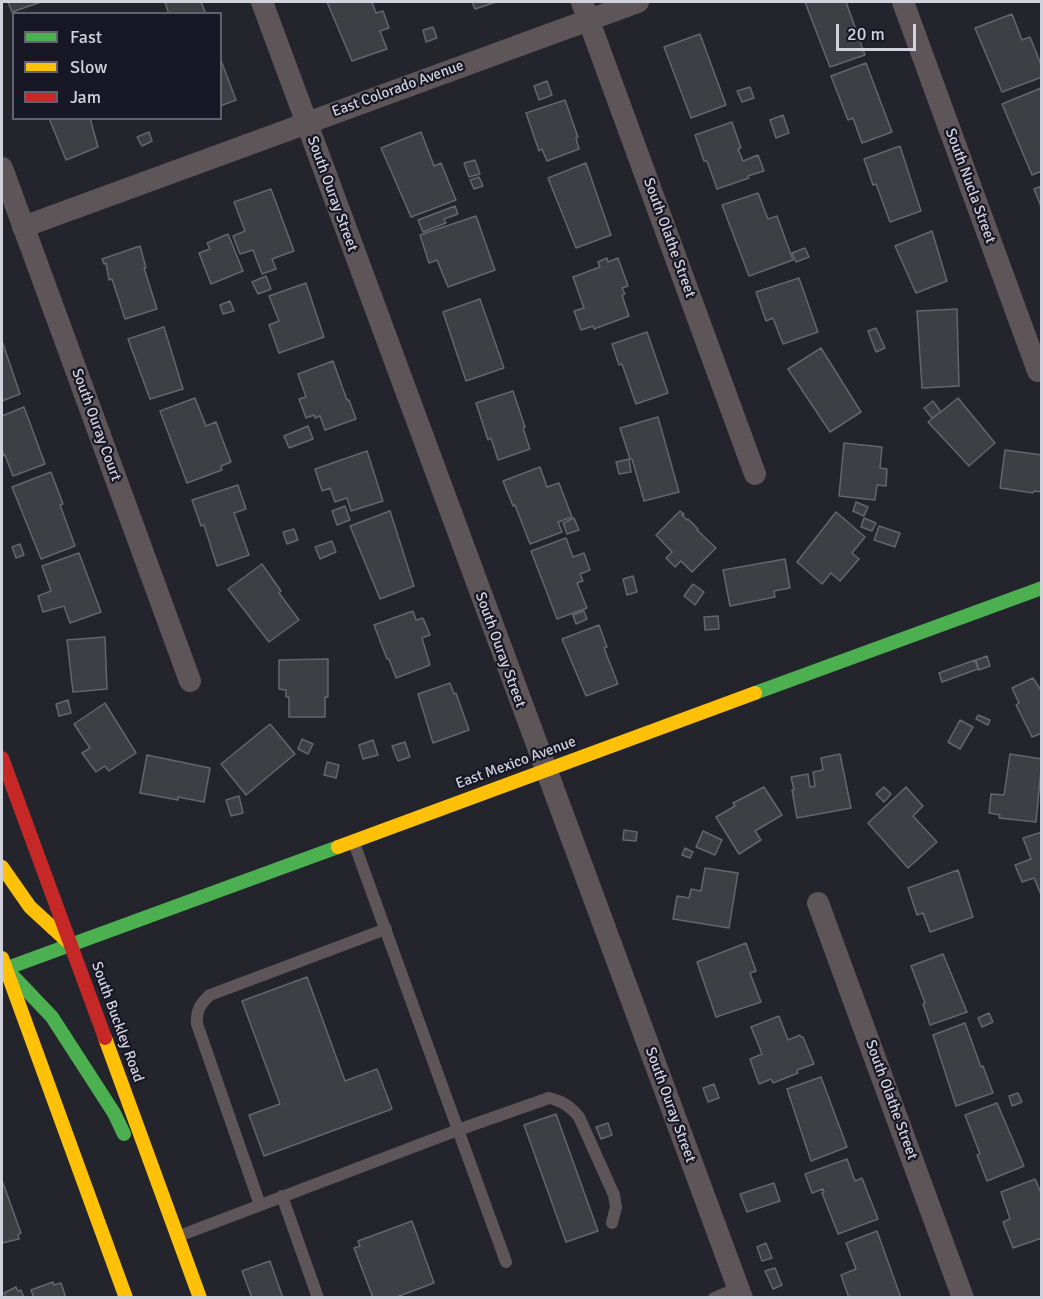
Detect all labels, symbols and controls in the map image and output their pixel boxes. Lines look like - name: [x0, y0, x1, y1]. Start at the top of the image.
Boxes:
- legend: [12, 12, 222, 120]
- scale bar: [839, 12, 918, 50]
- text: 20 m: [847, 23, 885, 45]
- text: Fast: [70, 26, 102, 48]
- text: Slow: [70, 56, 107, 78]
- street label: East Colorado Avenue: [330, 57, 466, 121]
- text: Jam: [70, 86, 101, 108]
- street label: South Nucla Street: [941, 126, 999, 246]
- street label: South Ouray Street: [303, 134, 361, 254]
- street label: South Olathe Street: [639, 176, 699, 300]
- street label: South Ouray Court: [67, 366, 125, 484]
- street label: South Ouray Street: [471, 590, 529, 710]
- street label: East Mexico Avenue: [453, 733, 579, 793]
- street label: South Buckley Road: [87, 959, 147, 1085]
- street label: South Olathe Street: [861, 1038, 921, 1162]
- street label: South Ouray Street: [641, 1045, 699, 1165]

